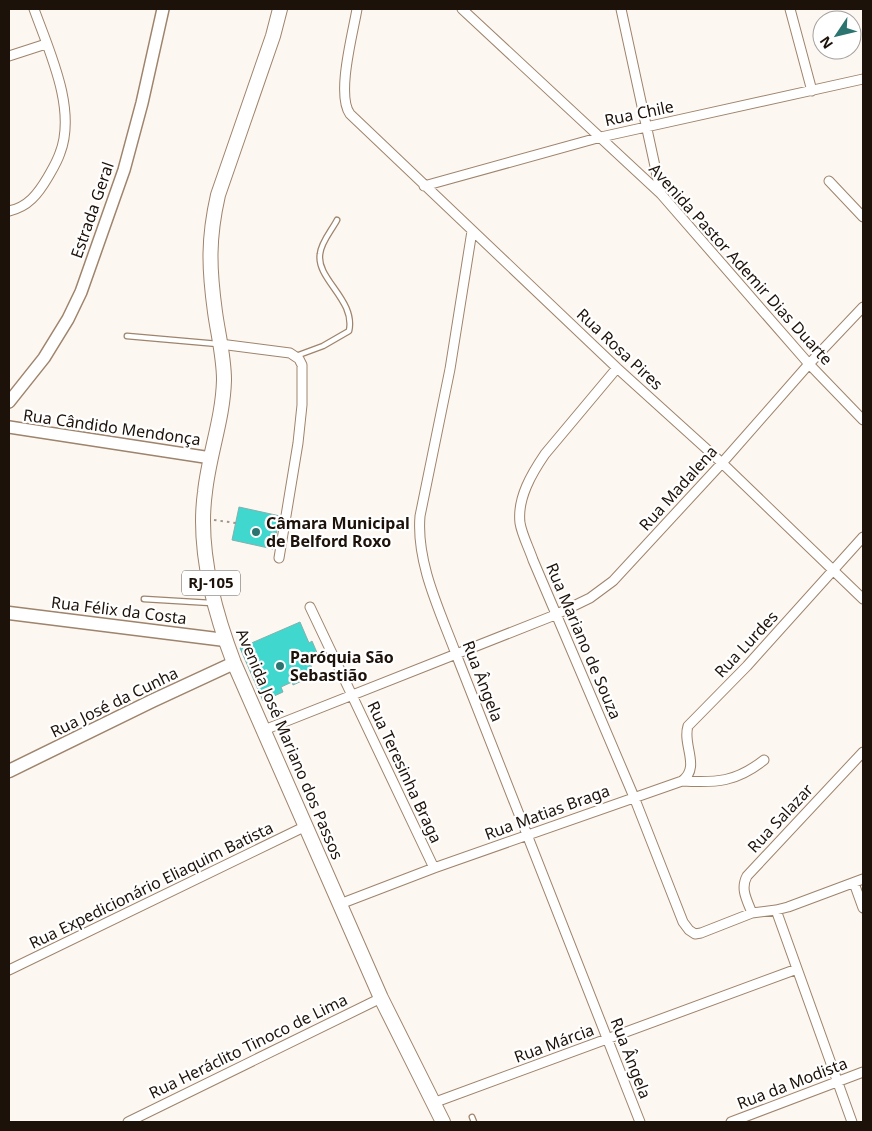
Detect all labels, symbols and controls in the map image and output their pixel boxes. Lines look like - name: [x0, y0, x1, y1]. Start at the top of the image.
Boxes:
- north arrow: [812, 10, 862, 60]
- text: N: [815, 33, 837, 53]
- street label: Rua Chile: [602, 95, 676, 131]
- street label: Avenida Pastor Ademir Dias Duarte: [644, 158, 838, 370]
- street label: Estrada Geral: [65, 159, 119, 261]
- street label: Rua Rosa Pires: [572, 303, 668, 395]
- street label: Rua Cândido Mendonça: [22, 404, 202, 450]
- street label: Rua Madalena: [634, 441, 722, 535]
- place label: Câmara Municipal de Belford Roxo: [266, 512, 410, 552]
- marker: Câmara Municipal de Belford Roxo: [250, 526, 262, 538]
- street label: Rua Mariano de Souza: [541, 559, 627, 723]
- road number: RJ-105: [182, 570, 240, 596]
- street label: Rua Félix da Costa: [50, 591, 188, 629]
- street label: Rua Lurdes: [709, 606, 783, 682]
- street label: Avenida José Mariano dos Passos: [231, 625, 349, 863]
- street label: Rua Ângela: [457, 637, 509, 725]
- place label: Paróquia São Sebastião: [290, 646, 394, 686]
- marker: Paróquia São Sebastião: [274, 660, 286, 672]
- street label: Rua José da Cunha: [46, 662, 182, 742]
- street label: Rua Teresinha Braga: [362, 697, 448, 847]
- street label: Rua Salazar: [742, 778, 818, 857]
- street label: Rua Matias Braga: [481, 779, 613, 845]
- street label: Rua Expedicionário Eliaquim Batista: [25, 816, 277, 954]
- street label: Rua Heráclito Tinoco de Lima: [145, 988, 351, 1104]
- street label: Rua Ângela: [605, 1014, 657, 1102]
- street label: Rua Márcia: [511, 1018, 597, 1068]
- street label: Rua da Modista: [734, 1052, 850, 1114]

